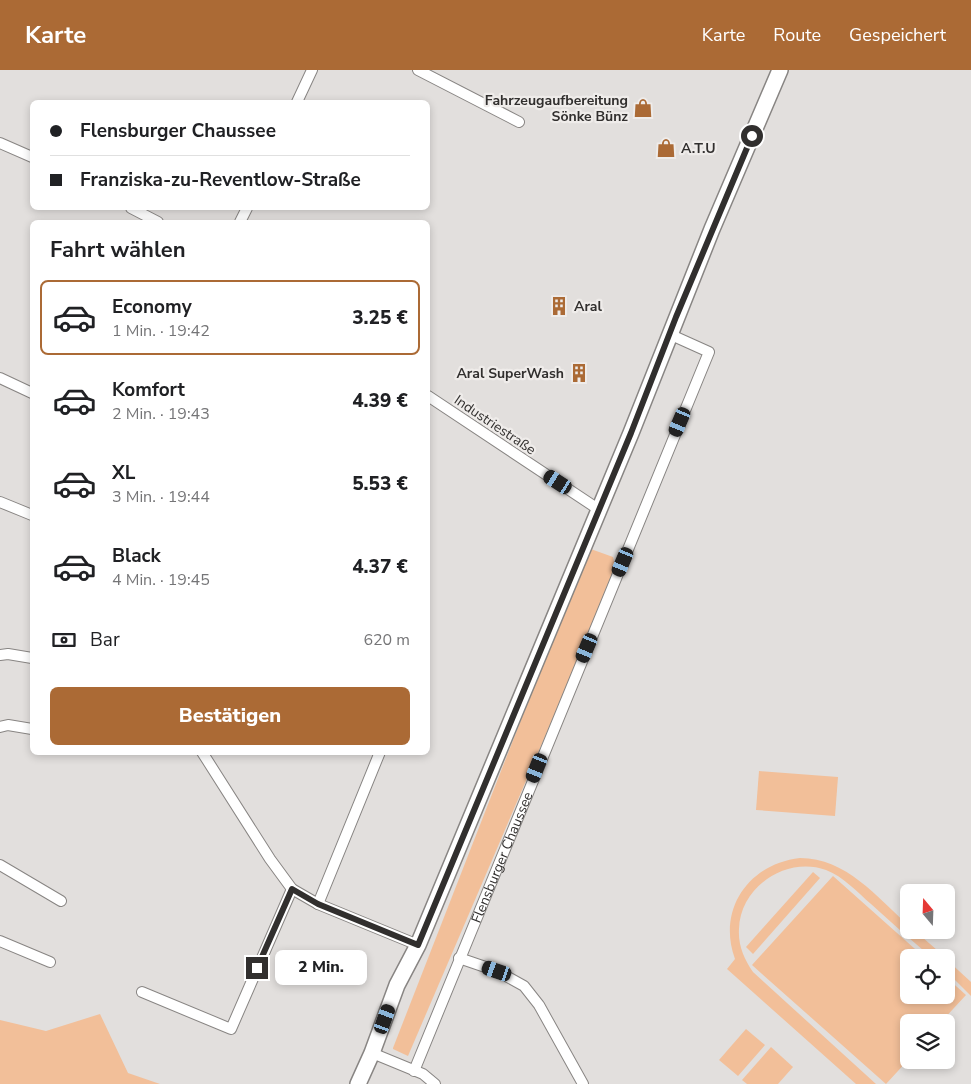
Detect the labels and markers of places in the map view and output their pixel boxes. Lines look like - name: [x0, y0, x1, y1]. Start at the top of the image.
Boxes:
- place label: Fahrzeugaufbereitung Sönke Bünz: [485, 91, 628, 126]
- shop icon: Fahrzeugaufbereitung Sönke Bünz: [632, 97, 654, 119]
- shop icon: A.T.U: [655, 137, 677, 159]
- place label: A.T.U: [681, 139, 716, 158]
- building icon: Aral: [548, 295, 570, 317]
- place label: Aral: [574, 297, 602, 316]
- building icon: Aral SuperWash: [568, 362, 590, 384]
- place label: Aral SuperWash: [456, 364, 564, 383]

